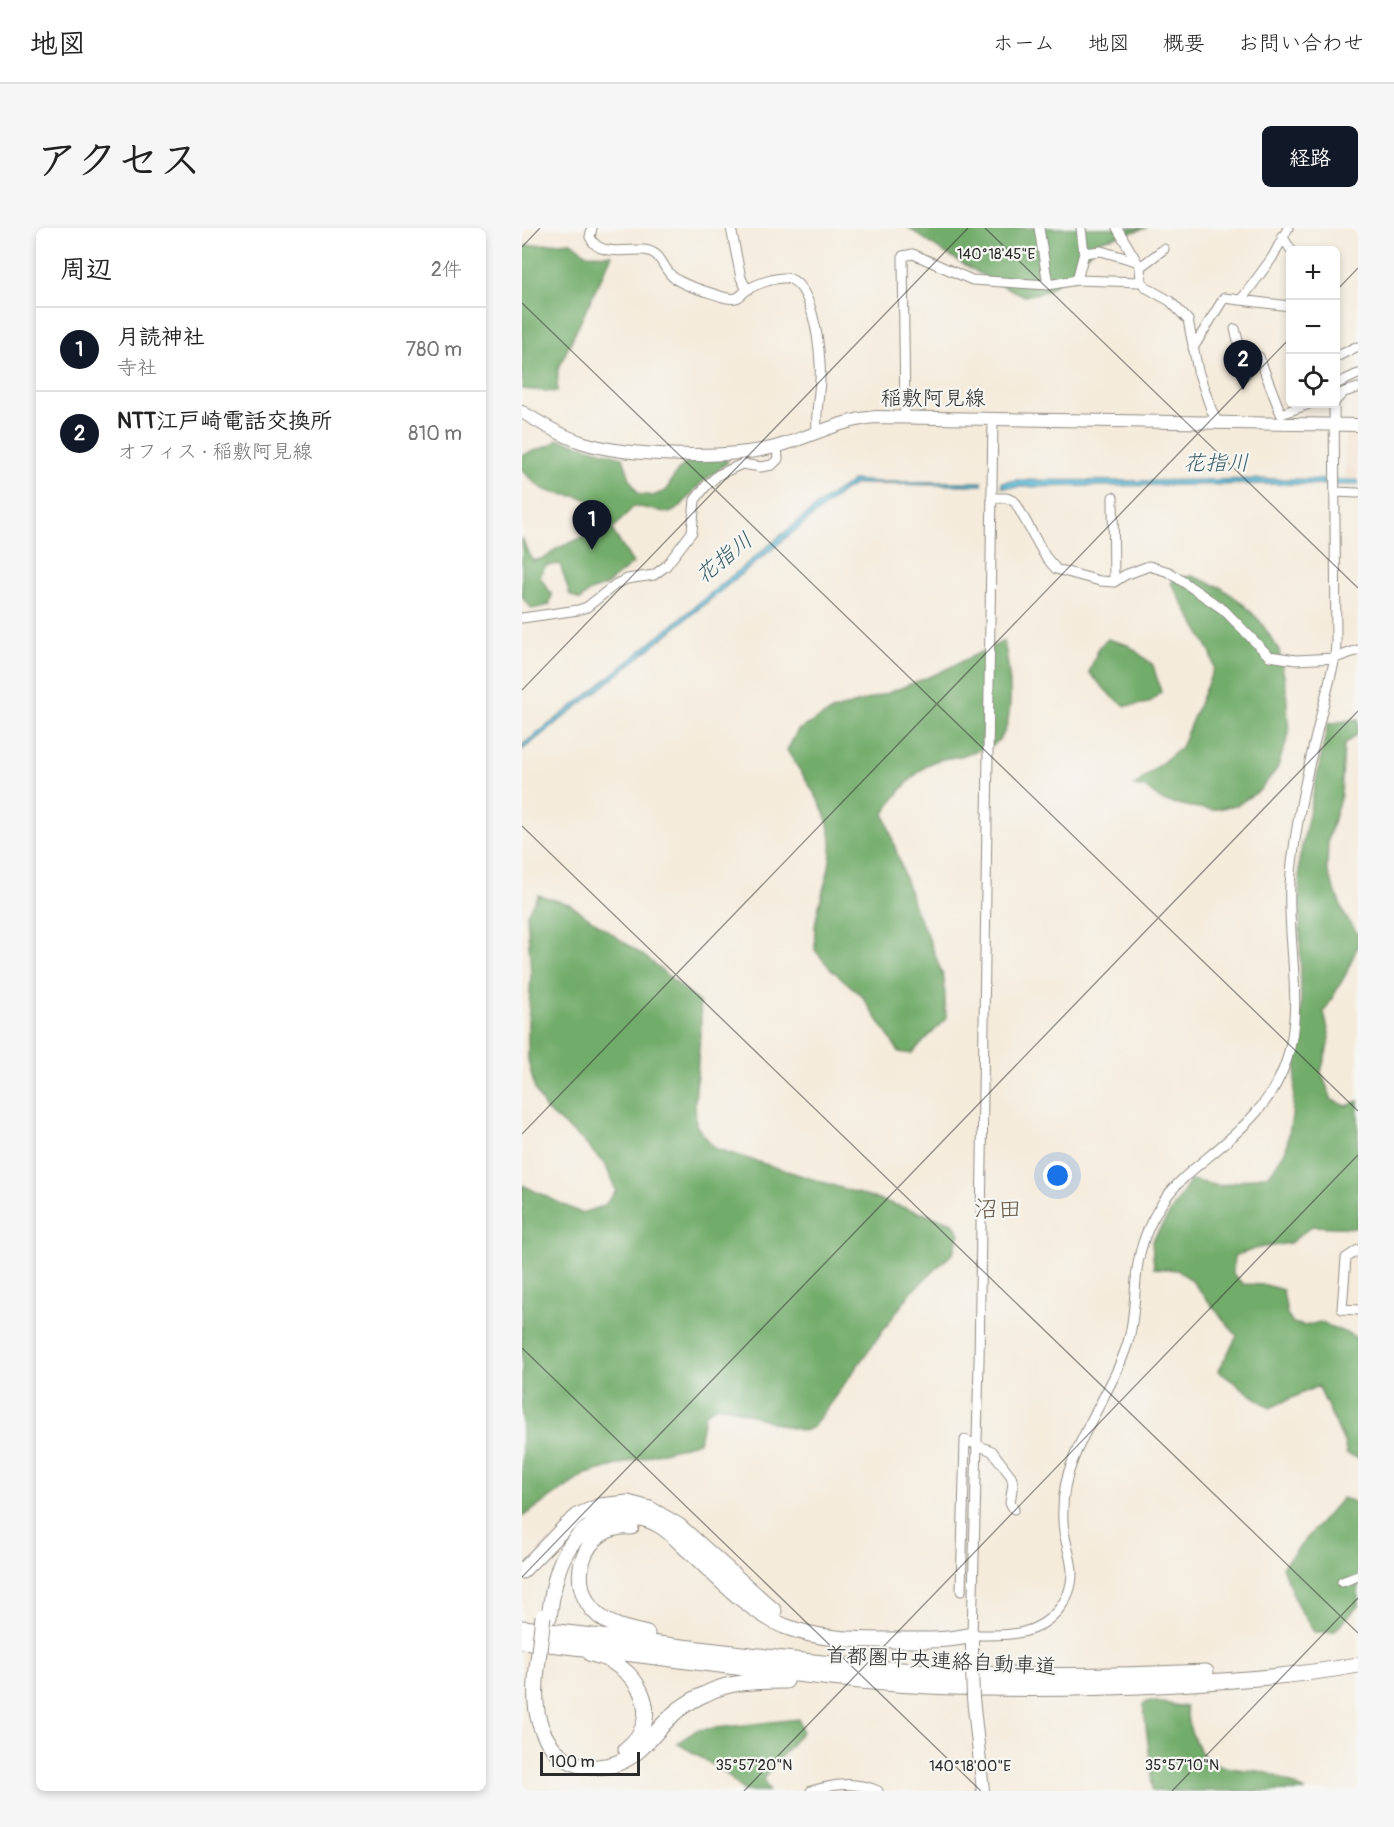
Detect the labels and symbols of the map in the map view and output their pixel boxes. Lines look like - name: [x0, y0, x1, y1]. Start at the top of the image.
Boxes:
- text: 140°18'45"E: [957, 245, 1035, 264]
- pin: 2: [1224, 340, 1262, 390]
- street label: 稲敷阿見線: [881, 385, 986, 412]
- water label: 花指川: [1183, 449, 1249, 477]
- pin: 1: [572, 500, 612, 550]
- water label: 花指川: [690, 526, 758, 590]
- your location: [1043, 1161, 1072, 1190]
- district label: 沼田: [974, 1195, 1022, 1224]
- street label: 首都圏中央連絡自動車道: [825, 1641, 1057, 1681]
- scale bar: [540, 1749, 640, 1776]
- text: 35°57'20"N: [716, 1756, 792, 1775]
- text: 35°57'10"N: [1145, 1756, 1219, 1775]
- text: 140°18'00"E: [929, 1757, 1011, 1776]

